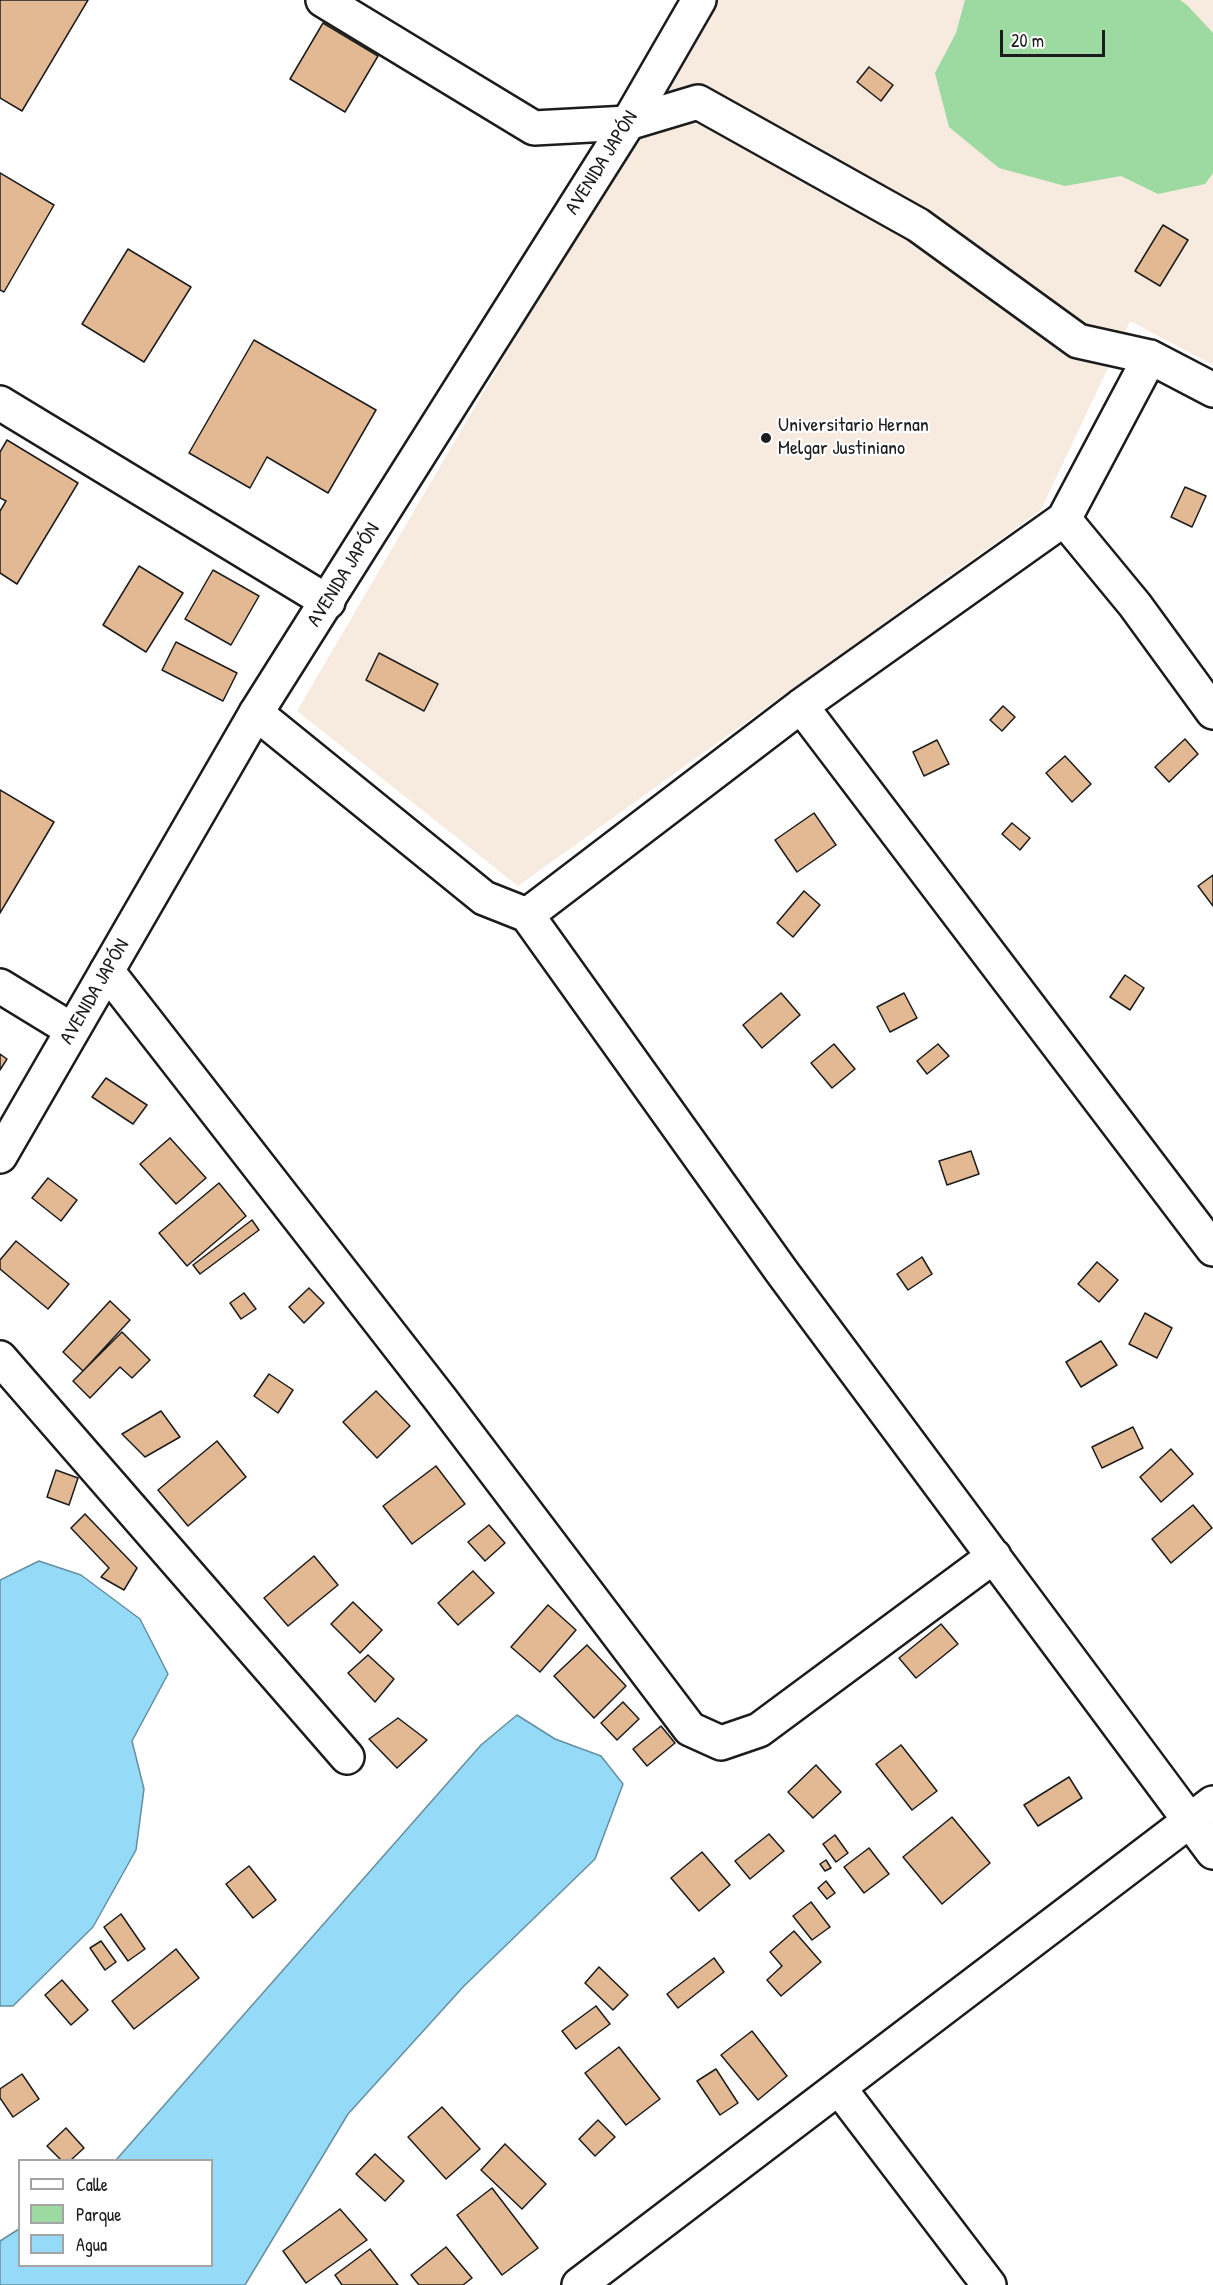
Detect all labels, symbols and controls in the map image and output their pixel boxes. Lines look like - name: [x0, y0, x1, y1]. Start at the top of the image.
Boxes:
- scale bar: [1003, 18, 1108, 56]
- text: 20 m: [1011, 28, 1044, 53]
- street label: AVENIDA JAPÓN: [561, 107, 643, 219]
- place label: Universitario Hernan Melgar Justiniano: [778, 414, 929, 461]
- marker: Universitario Hernan Melgar Justiniano: [759, 431, 773, 445]
- street label: AVENIDA JAPÓN: [303, 519, 385, 631]
- street label: AVENIDA JAPÓN: [55, 935, 135, 1049]
- legend: [18, 2159, 213, 2267]
- text: Calle: [76, 2172, 108, 2197]
- text: Parque: [76, 2202, 121, 2227]
- text: Agua: [76, 2232, 107, 2257]

